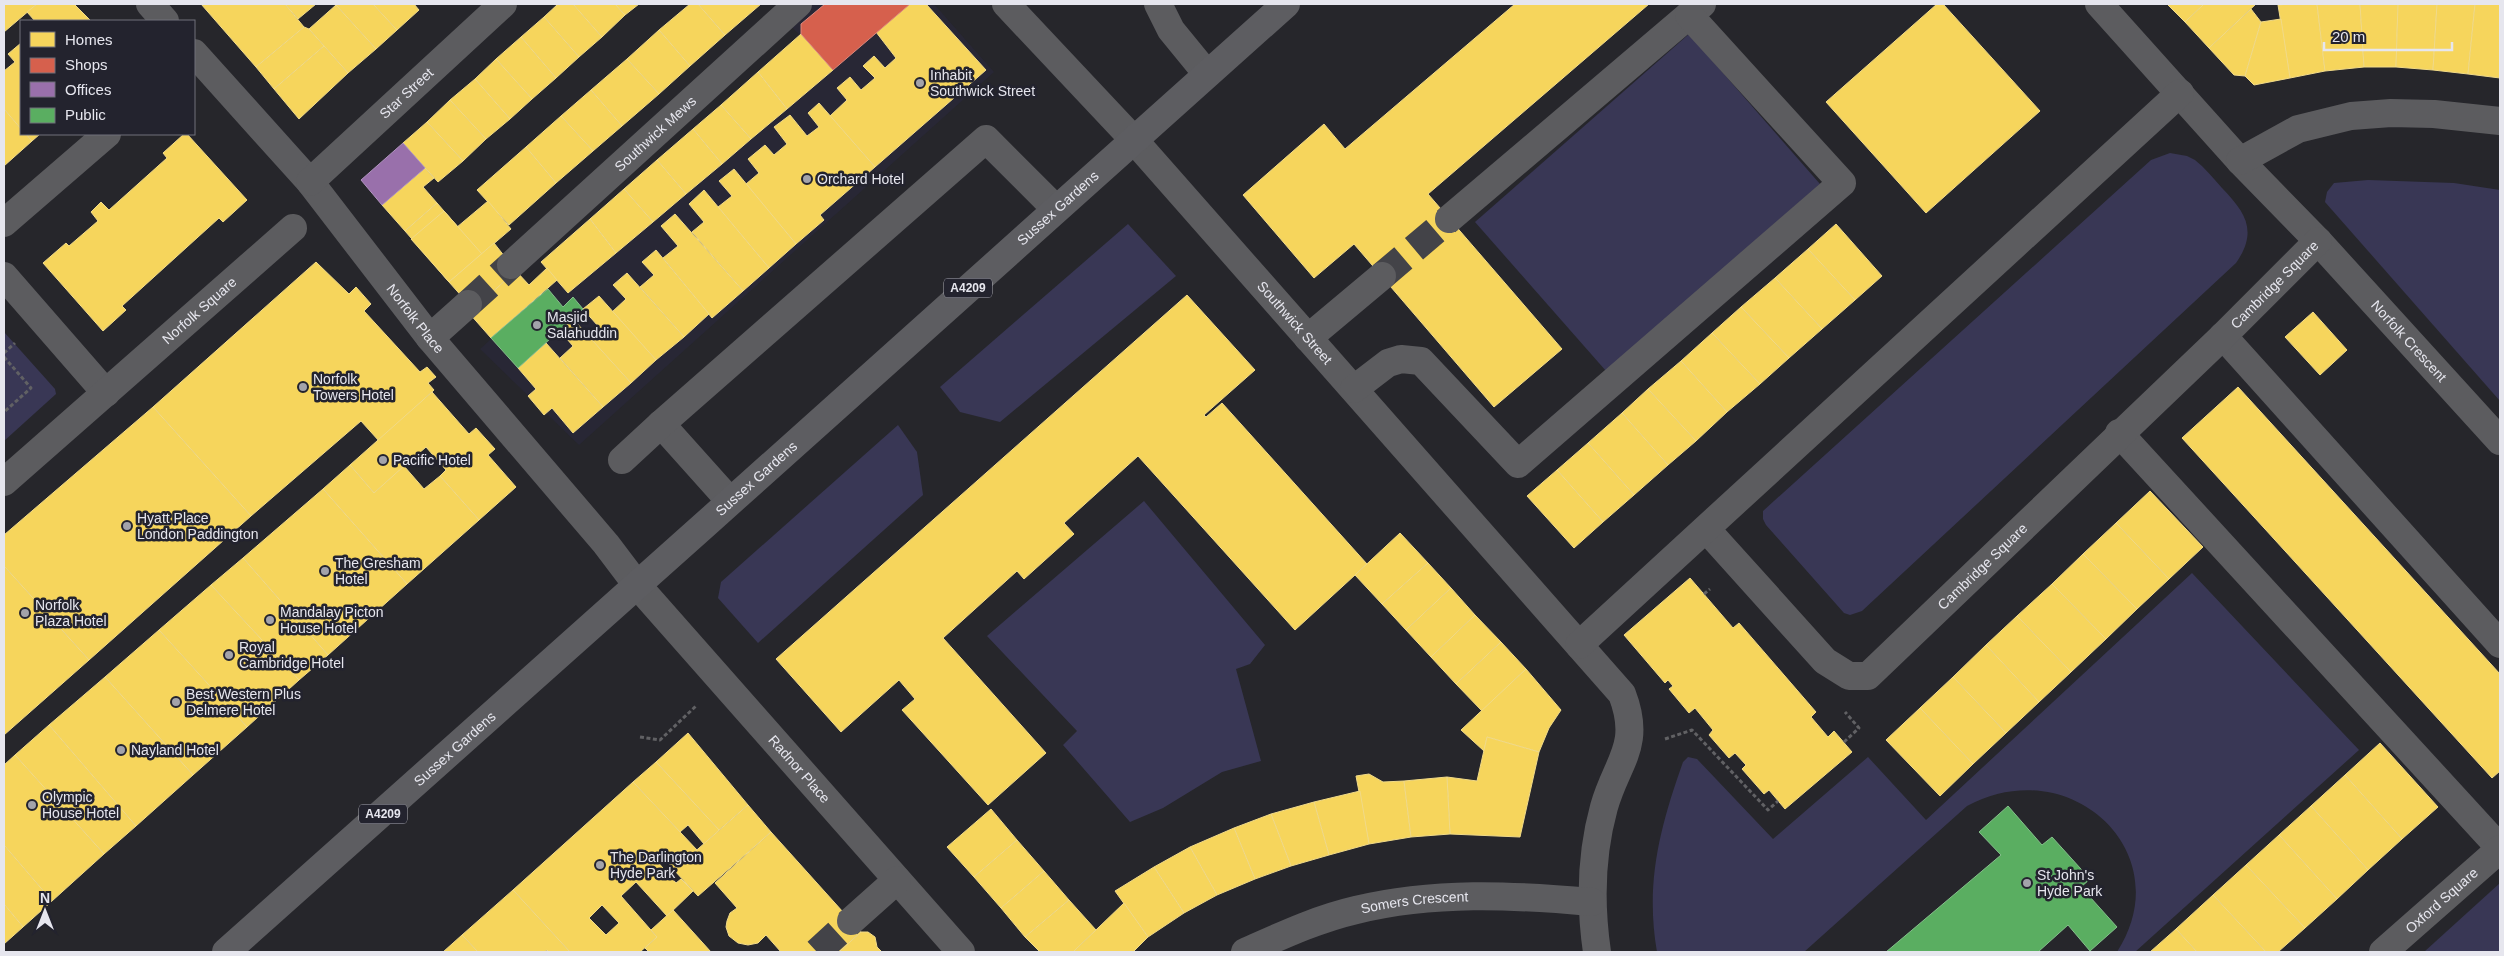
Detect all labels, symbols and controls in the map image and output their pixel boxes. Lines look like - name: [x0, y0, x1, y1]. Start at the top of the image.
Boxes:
- legend: [20, 20, 195, 135]
- scale bar: [2324, 20, 2452, 52]
- text: 20 m: [2332, 28, 2365, 45]
- text: Homes: [65, 31, 113, 48]
- text: Shops: [65, 56, 108, 73]
- street label: Star Street: [376, 65, 436, 122]
- place label: Inhabit Southwick Street: [930, 67, 1035, 99]
- marker: Inhabit Southwick Street: [914, 77, 926, 89]
- text: Offices: [65, 81, 111, 98]
- street label: Southwick Mews: [611, 93, 699, 175]
- text: Public: [65, 106, 106, 123]
- street label: Sussex Gardens: [1014, 167, 1102, 248]
- place label: Orchard Hotel: [817, 171, 904, 187]
- marker: Orchard Hotel: [801, 173, 813, 185]
- street label: Cambridge Square: [2227, 237, 2322, 332]
- street label: Norfolk Square: [159, 273, 240, 347]
- road number: A4209: [944, 278, 992, 298]
- street label: Southwick Street: [1254, 278, 1336, 367]
- street label: Norfolk Place: [383, 281, 448, 357]
- street label: Norfolk Crescent: [2368, 297, 2450, 385]
- place label: Masjid Salahuddin: [547, 309, 617, 341]
- marker: Masjid Salahuddin: [531, 319, 543, 331]
- place label: Norfolk Towers Hotel: [313, 371, 394, 403]
- marker: Norfolk Towers Hotel: [297, 381, 309, 393]
- street label: Sussex Gardens: [712, 438, 800, 519]
- place label: Pacific Hotel: [393, 452, 471, 468]
- marker: Pacific Hotel: [377, 454, 389, 466]
- place label: Hyatt Place London Paddington: [137, 510, 258, 542]
- marker: Hyatt Place London Paddington: [121, 520, 133, 532]
- street label: Cambridge Square: [1934, 520, 2031, 613]
- place label: The Gresham Hotel: [335, 555, 421, 587]
- marker: The Gresham Hotel: [319, 565, 331, 577]
- place label: Norfolk Plaza Hotel: [35, 597, 107, 629]
- place label: Mandalay Picton House Hotel: [280, 604, 384, 636]
- marker: Norfolk Plaza Hotel: [19, 607, 31, 619]
- marker: Mandalay Picton House Hotel: [264, 614, 276, 626]
- place label: Royal Cambridge Hotel: [239, 639, 344, 671]
- marker: Royal Cambridge Hotel: [223, 649, 235, 661]
- place label: Best Western Plus Delmere Hotel: [186, 686, 301, 718]
- marker: Best Western Plus Delmere Hotel: [170, 696, 182, 708]
- street label: Sussex Gardens: [411, 708, 499, 789]
- street label: Radnor Place: [765, 732, 834, 806]
- place label: Nayland Hotel: [131, 742, 219, 758]
- marker: Nayland Hotel: [115, 744, 127, 756]
- place label: Olympic House Hotel: [42, 789, 119, 821]
- marker: Olympic House Hotel: [26, 799, 38, 811]
- road number: A4209: [359, 804, 407, 824]
- place label: The Darlington Hyde Park: [610, 849, 702, 881]
- marker: The Darlington Hyde Park: [594, 859, 606, 871]
- street label: Oxford Square: [2402, 864, 2481, 937]
- place label: St John's Hyde Park: [2037, 867, 2103, 899]
- marker: St John's Hyde Park: [2021, 877, 2033, 889]
- north arrow: [20, 886, 70, 936]
- street label: Somers Crescent: [1359, 888, 1469, 917]
- text: N: [40, 890, 50, 906]

